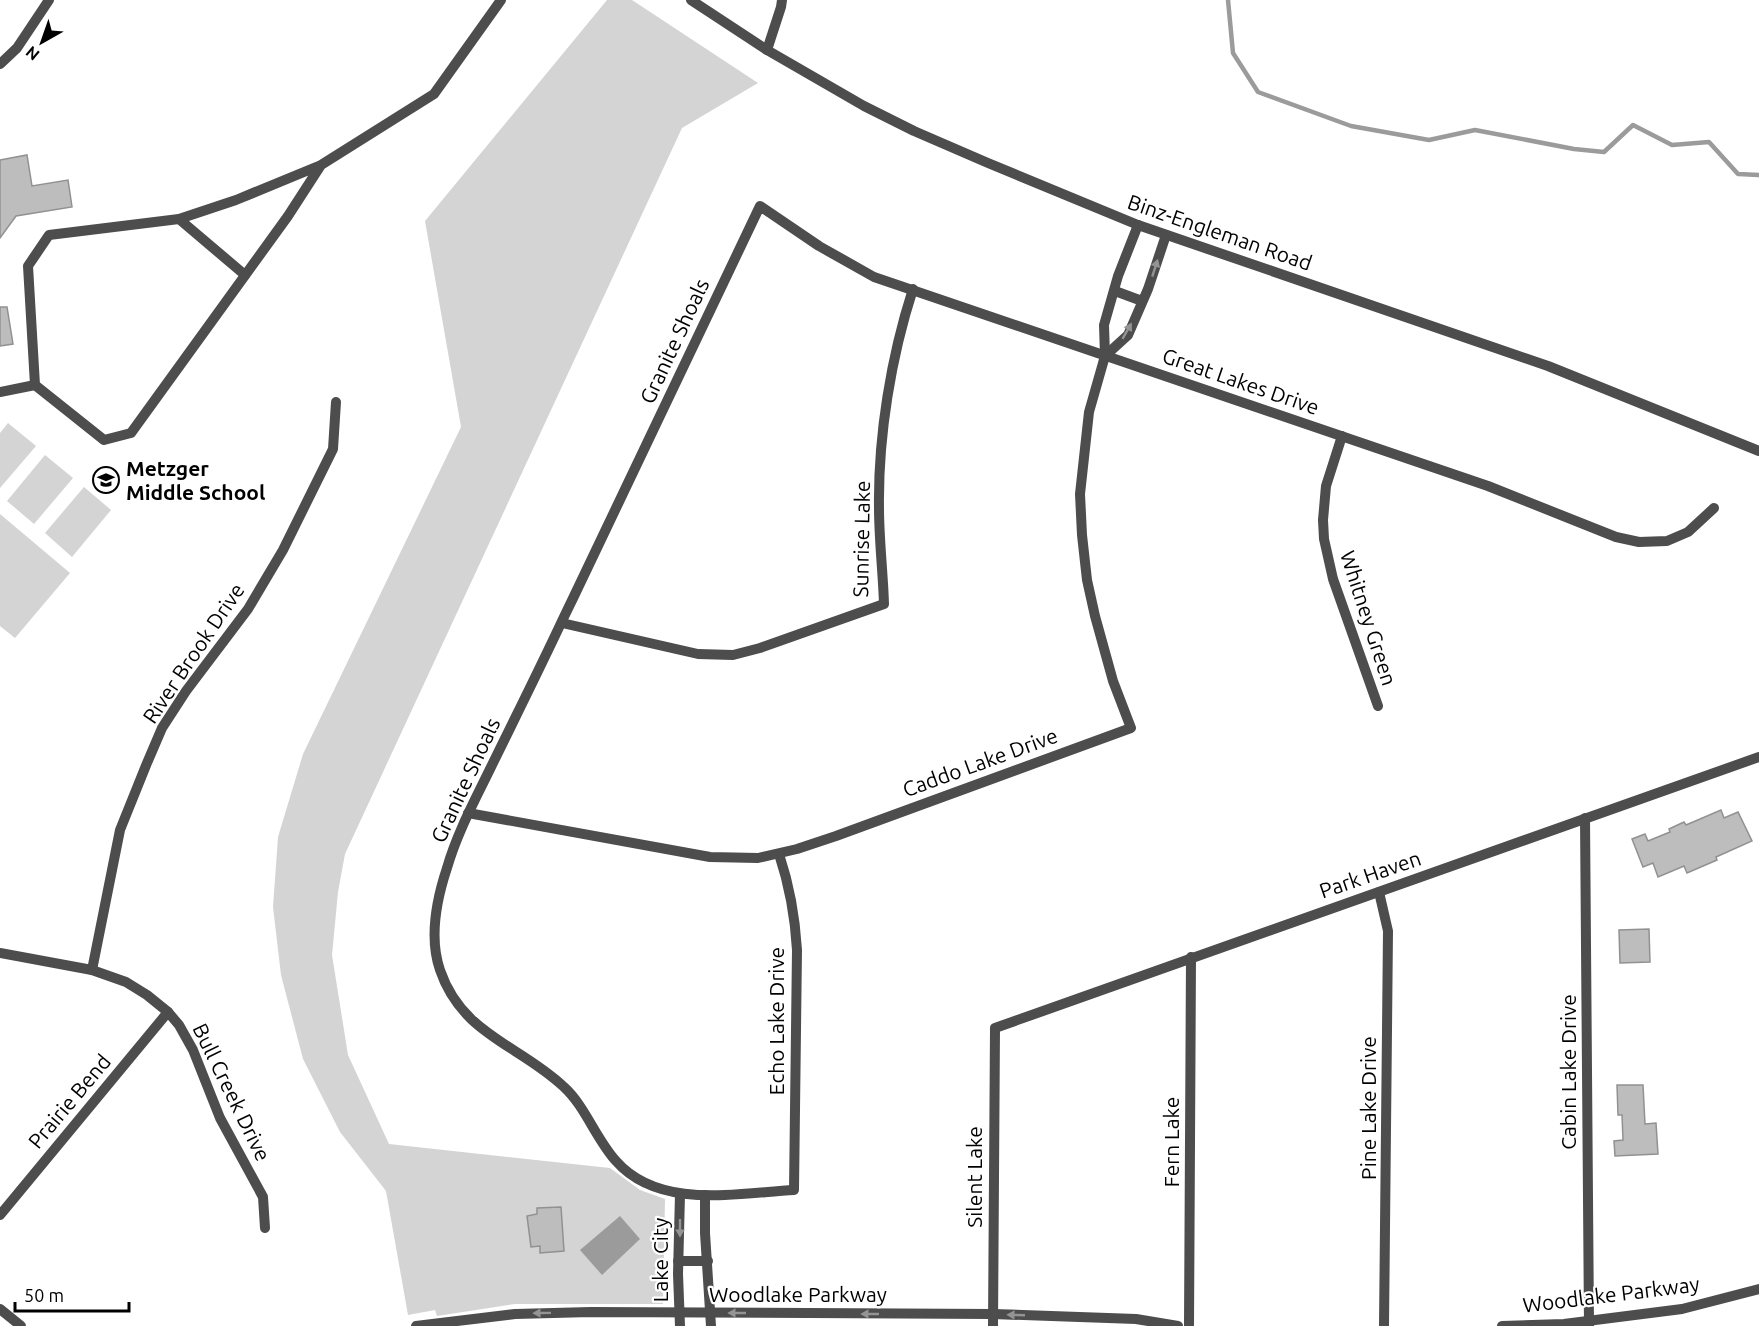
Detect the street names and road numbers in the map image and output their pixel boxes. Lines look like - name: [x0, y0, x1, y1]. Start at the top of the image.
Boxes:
- street label: Binz-Engleman Road: [1125, 189, 1315, 275]
- street label: Granite Shoals: [635, 275, 713, 407]
- street label: Great Lakes Drive: [1159, 343, 1323, 419]
- street label: Sunrise Lake: [848, 480, 874, 598]
- street label: Whitney Green: [1336, 548, 1402, 688]
- street label: River Brook Drive: [137, 578, 249, 728]
- street label: Granite Shoals: [426, 714, 504, 846]
- street label: Caddo Lake Drive: [899, 723, 1061, 801]
- street label: Park Haven: [1316, 845, 1424, 903]
- street label: Echo Lake Drive: [764, 947, 788, 1095]
- street label: Cabin Lake Drive: [1556, 994, 1580, 1150]
- street label: Bull Creek Drive: [188, 1019, 276, 1165]
- street label: Pine Lake Drive: [1356, 1036, 1380, 1180]
- street label: Prairie Bend: [23, 1049, 115, 1153]
- street label: Fern Lake: [1159, 1097, 1183, 1187]
- street label: Silent Lake: [962, 1126, 986, 1228]
- street label: Lake City: [648, 1218, 672, 1302]
- street label: Woodlake Parkway: [1521, 1271, 1701, 1317]
- street label: Woodlake Parkway: [709, 1282, 887, 1306]

